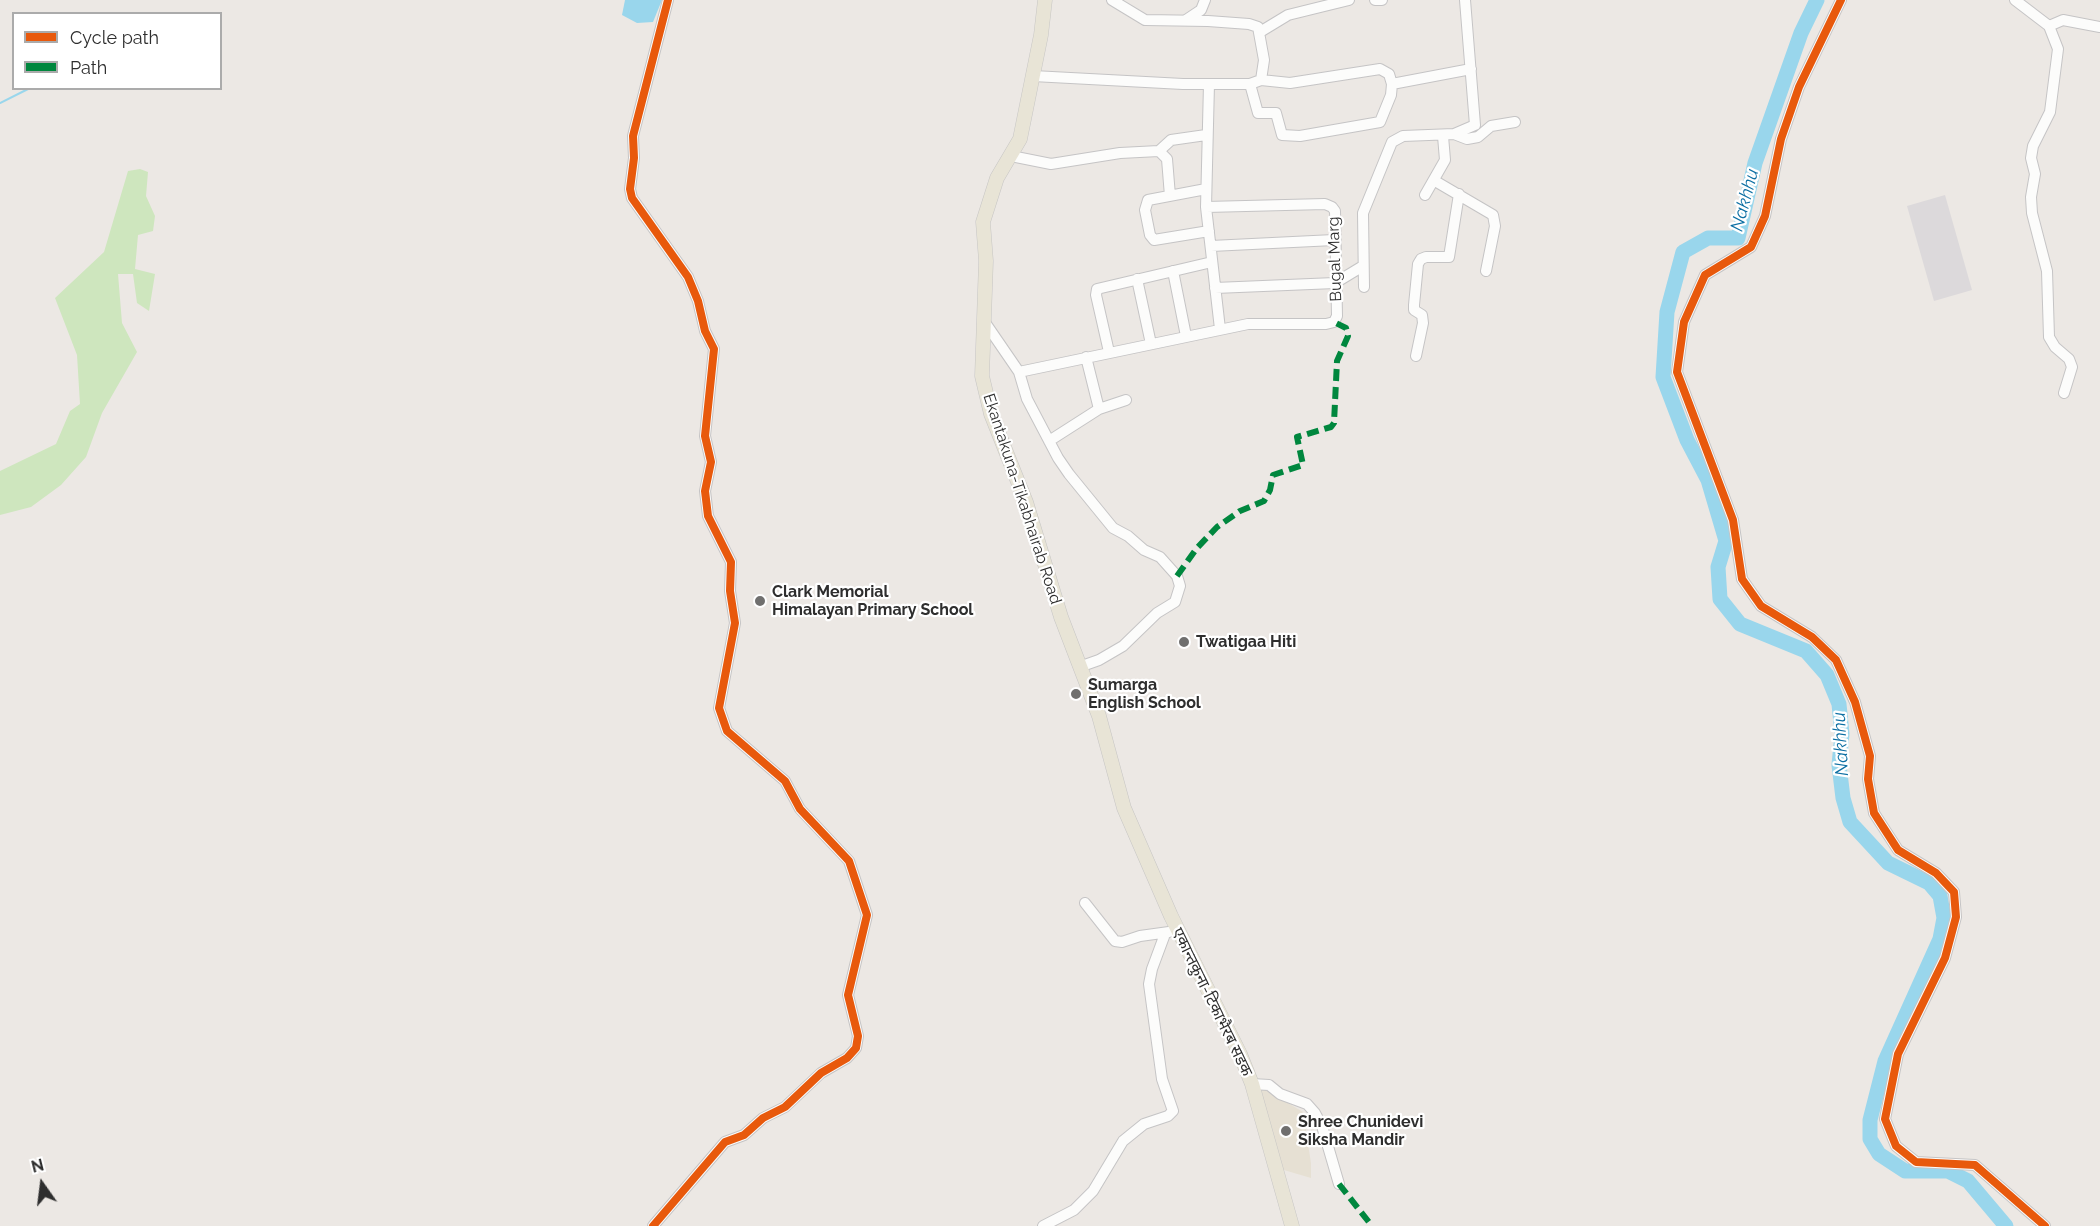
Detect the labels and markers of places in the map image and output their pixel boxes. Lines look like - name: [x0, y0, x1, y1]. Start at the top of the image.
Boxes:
- place label: Clark Memorial Himalayan Primary School: [772, 582, 973, 620]
- marker: Clark Memorial Himalayan Primary School: [753, 594, 767, 608]
- place label: Twatigaa Hiti: [1196, 632, 1296, 652]
- marker: Twatigaa Hiti: [1177, 635, 1191, 649]
- place label: Sumarga English School: [1088, 675, 1201, 713]
- marker: Sumarga English School: [1069, 687, 1083, 701]
- place label: Shree Chunidevi Siksha Mandir: [1298, 1112, 1423, 1150]
- marker: Shree Chunidevi Siksha Mandir: [1279, 1124, 1293, 1138]

